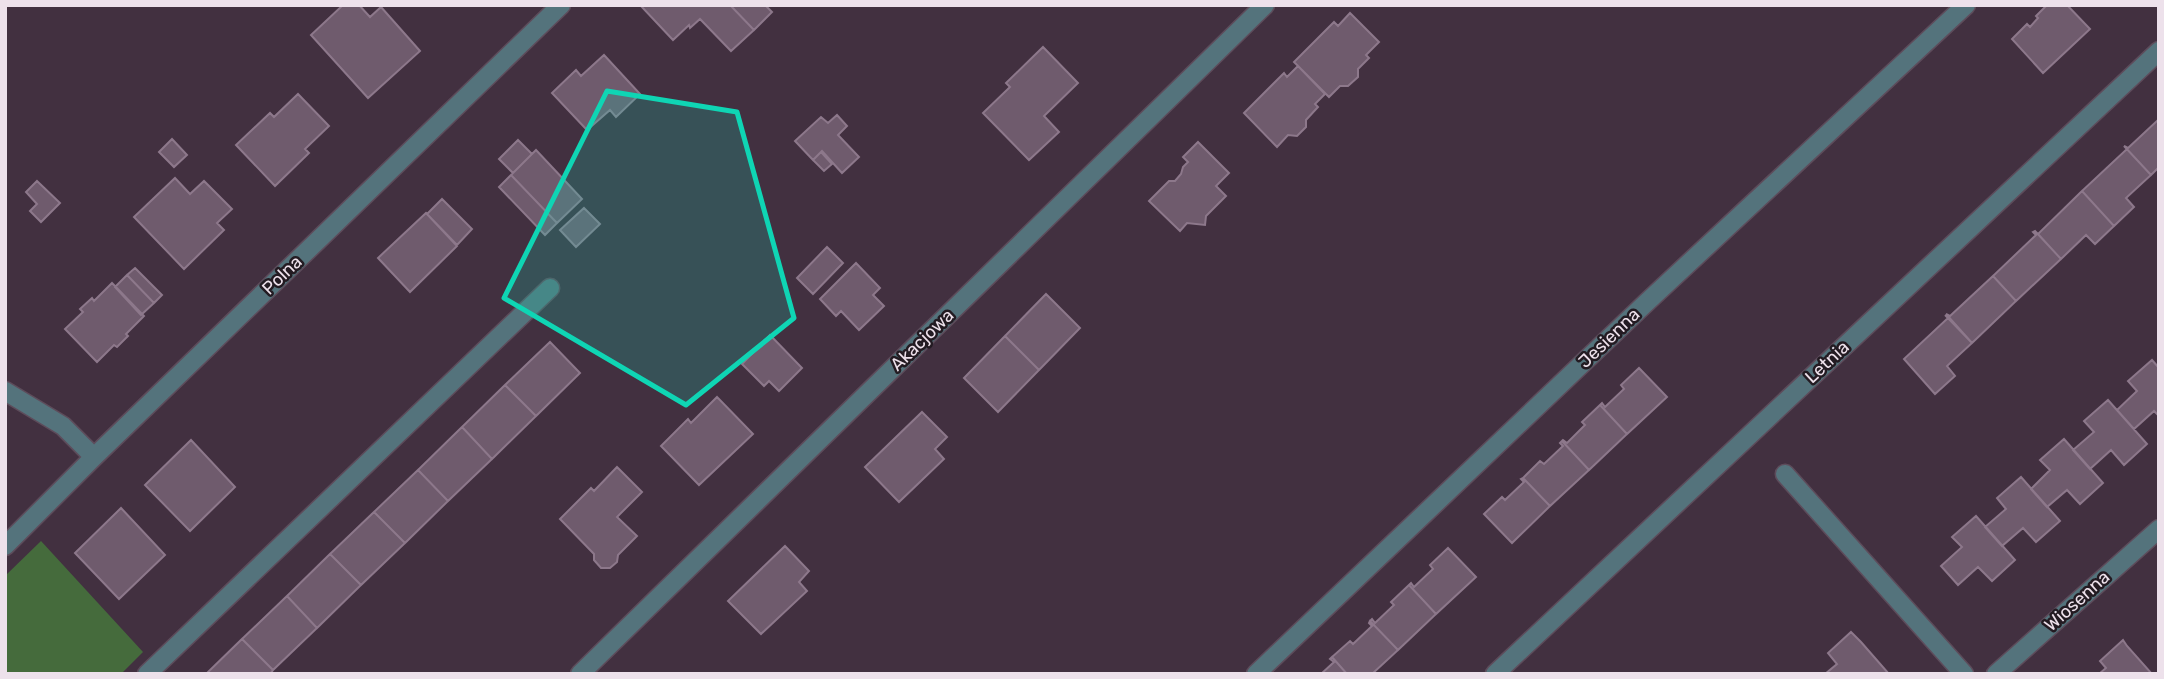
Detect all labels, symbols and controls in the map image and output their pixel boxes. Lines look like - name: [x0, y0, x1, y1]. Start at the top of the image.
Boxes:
- street label: Polna: [257, 251, 307, 299]
- street label: Jesienna: [1574, 303, 1644, 373]
- street label: Akacjowa: [886, 304, 958, 376]
- street label: Letnia: [1800, 336, 1854, 388]
- street label: Wiosenna: [2040, 566, 2114, 636]

